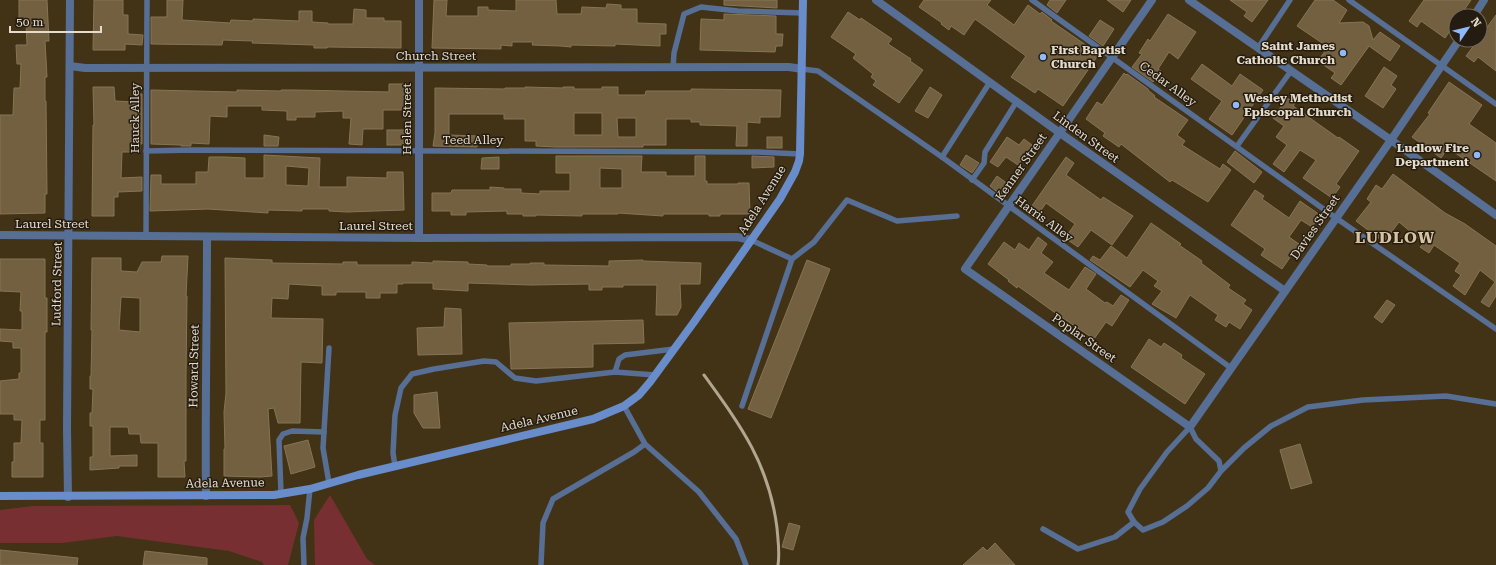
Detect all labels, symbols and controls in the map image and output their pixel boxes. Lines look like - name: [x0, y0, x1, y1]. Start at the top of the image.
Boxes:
- scale bar: [10, 8, 101, 34]
- north arrow: [1448, 8, 1488, 48]
- text: 50 m: [16, 15, 43, 29]
- text: N: [1468, 15, 1484, 30]
- place label: Saint James Catholic Church: [1236, 39, 1335, 67]
- place label: First Baptist Church: [1051, 43, 1126, 71]
- marker: Saint James Catholic Church: [1338, 48, 1348, 58]
- street label: Church Street: [396, 49, 477, 63]
- marker: First Baptist Church: [1038, 52, 1048, 62]
- street label: Cedar Alley: [1137, 59, 1200, 110]
- street label: Hauck Alley: [128, 82, 142, 153]
- street label: Helen Street: [400, 83, 414, 155]
- place label: Wesley Methodist Episcopal Church: [1244, 91, 1352, 119]
- marker: Wesley Methodist Episcopal Church: [1231, 100, 1241, 110]
- street label: Linden Street: [1050, 108, 1122, 166]
- street label: Kenner Street: [992, 130, 1050, 204]
- street label: Teed Alley: [443, 133, 504, 147]
- place label: Ludlow Fire Department: [1395, 141, 1469, 169]
- marker: Ludlow Fire Department: [1472, 150, 1482, 160]
- street label: Adela Avenue: [735, 163, 789, 237]
- street label: Davies Street: [1287, 191, 1343, 262]
- street label: Harris Alley: [1012, 193, 1077, 245]
- street label: Laurel Street: [15, 217, 89, 231]
- street label: Laurel Street: [339, 219, 413, 233]
- district label: LUDLOW: [1355, 228, 1435, 247]
- street label: Ludford Street: [49, 241, 65, 326]
- street label: Poplar Street: [1049, 311, 1119, 366]
- street label: Howard Street: [186, 324, 202, 408]
- street label: Adela Avenue: [499, 403, 579, 435]
- street label: Adela Avenue: [185, 475, 265, 491]

